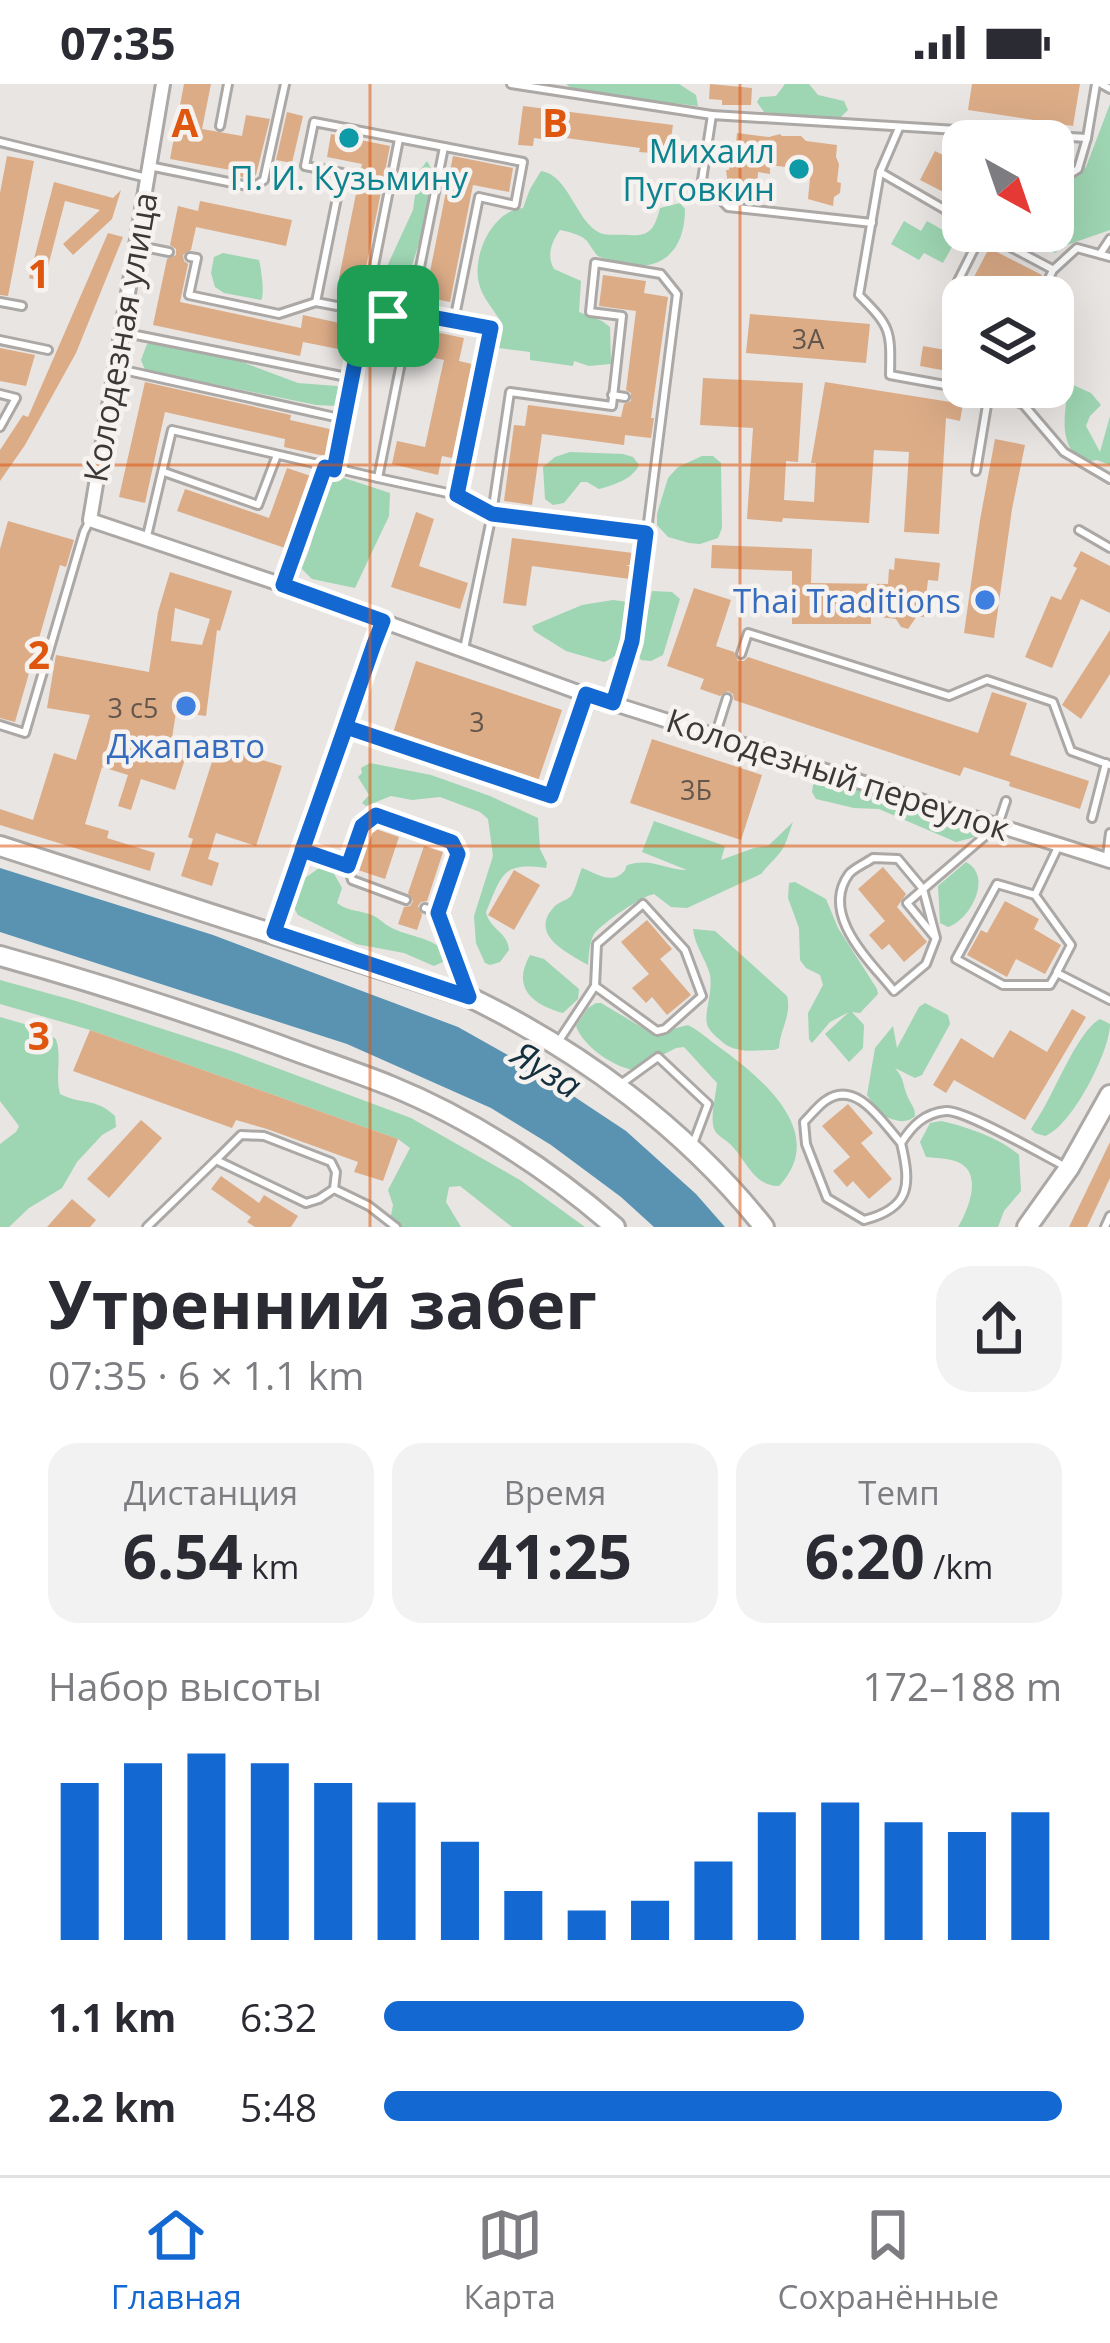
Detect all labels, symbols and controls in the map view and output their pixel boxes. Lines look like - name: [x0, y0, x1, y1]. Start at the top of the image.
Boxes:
- text: 07:35: [60, 12, 176, 73]
- text: A: [172, 95, 199, 148]
- text: B: [542, 95, 568, 148]
- north arrow: [942, 120, 1074, 252]
- map controls: [942, 120, 1074, 408]
- marker: П. И. Кузьмину: [336, 125, 362, 151]
- place label: Михаил Пуговкин: [623, 128, 775, 211]
- place label: П. И. Кузьмину: [230, 155, 469, 200]
- marker: Михаил Пуговкин: [786, 156, 812, 182]
- street label: Колодезная улица: [72, 189, 168, 485]
- text: 1: [28, 246, 50, 299]
- pin: [337, 265, 439, 367]
- button: layers: [942, 276, 1074, 408]
- icon: arrive: [355, 283, 421, 349]
- house number: 3А: [792, 320, 825, 357]
- place label: Thai Traditions: [733, 578, 961, 623]
- marker: Thai Traditions: [972, 587, 998, 613]
- text: 2: [28, 627, 50, 680]
- house number: 3 с5: [108, 689, 158, 726]
- marker: Джапавто: [173, 693, 199, 719]
- street label: Колодезный переулок: [661, 697, 1015, 851]
- house number: 3: [469, 703, 485, 740]
- place label: Джапавто: [107, 723, 265, 768]
- house number: 3Б: [680, 771, 712, 808]
- text: 3: [28, 1008, 50, 1061]
- water label: Яуза: [501, 1028, 591, 1109]
- text: Утренний забег: [48, 1258, 597, 1348]
- button: share: [936, 1266, 1062, 1392]
- text: 07:35 · 6 × 1.1 km: [48, 1348, 364, 1401]
- text: Дистанция: [124, 1470, 298, 1515]
- text: Время: [504, 1470, 606, 1515]
- text: Темп: [858, 1470, 940, 1515]
- text: 6.54: [123, 1515, 243, 1597]
- text: 41:25: [478, 1515, 632, 1597]
- text: 6:20: [805, 1515, 925, 1597]
- text: km: [243, 1544, 299, 1589]
- text: /km: [925, 1544, 993, 1589]
- text: Набор высоты: [48, 1659, 322, 1712]
- text: 172–188 m: [862, 1659, 1062, 1712]
- text: 1.1 km: [48, 1990, 176, 2043]
- text: 6:32: [240, 1990, 317, 2043]
- text: 2.2 km: [48, 2080, 176, 2133]
- text: 5:48: [240, 2080, 317, 2133]
- tab: Главная: [111, 2202, 242, 2319]
- tab: Карта: [463, 2202, 556, 2319]
- tab: Сохранённые: [778, 2202, 999, 2319]

